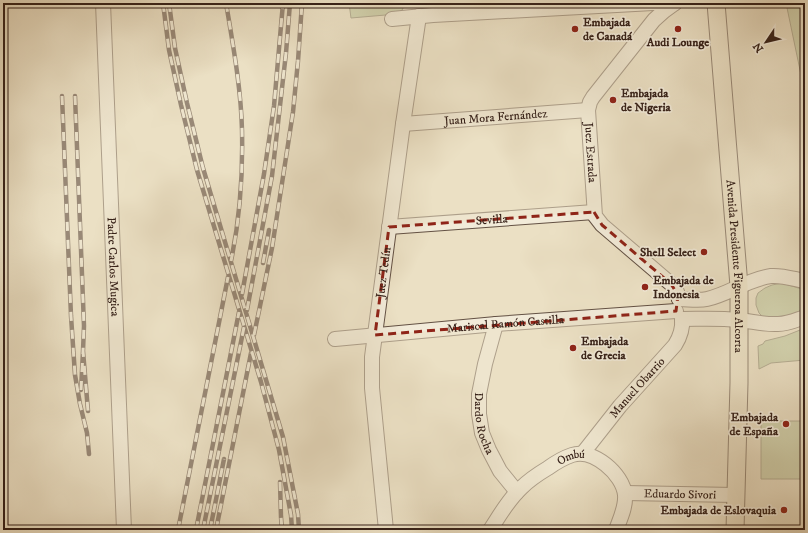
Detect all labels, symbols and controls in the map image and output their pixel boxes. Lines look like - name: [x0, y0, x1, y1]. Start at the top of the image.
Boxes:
- place label: Embajada de Canadá: [583, 15, 633, 44]
- north arrow: [746, 22, 786, 62]
- marker: Embajada de Canadá: [570, 24, 580, 34]
- marker: Audi Lounge: [673, 24, 683, 34]
- place label: Audi Lounge: [646, 35, 709, 50]
- text: N: [750, 39, 767, 55]
- place label: Embajada de Nigeria: [621, 86, 672, 115]
- marker: Embajada de Nigeria: [608, 95, 618, 105]
- street label: Juan Mora Fernández: [443, 106, 548, 128]
- street label: Juez Estrada: [581, 121, 600, 184]
- street label: Avenida Presidente Figueroa Alcorta: [723, 179, 747, 354]
- street label: Sevilla: [475, 211, 509, 228]
- street label: Padre Carlos Mugica: [104, 217, 123, 318]
- street label: Juez Tedín: [372, 245, 394, 300]
- place label: Shell Select: [640, 245, 696, 260]
- marker: Shell Select: [699, 247, 709, 257]
- place label: Embajada de Indonesia: [653, 273, 714, 302]
- marker: Embajada de Indonesia: [640, 282, 650, 292]
- street label: Mariscal Ramón Castilla: [446, 312, 565, 336]
- place label: Embajada de Grecia: [581, 334, 629, 363]
- marker: Embajada de Grecia: [568, 343, 578, 353]
- street label: Manuel Obarrio: [606, 354, 668, 421]
- street label: Dardo Rocha: [472, 392, 498, 458]
- place label: Embajada de España: [729, 410, 779, 439]
- marker: Embajada de España: [781, 419, 791, 429]
- street label: Ombú: [554, 446, 586, 468]
- street label: Eduardo Sivori: [644, 486, 716, 502]
- place label: Embajada de Eslovaquia: [660, 503, 777, 518]
- marker: Embajada de Eslovaquia: [779, 505, 789, 515]

